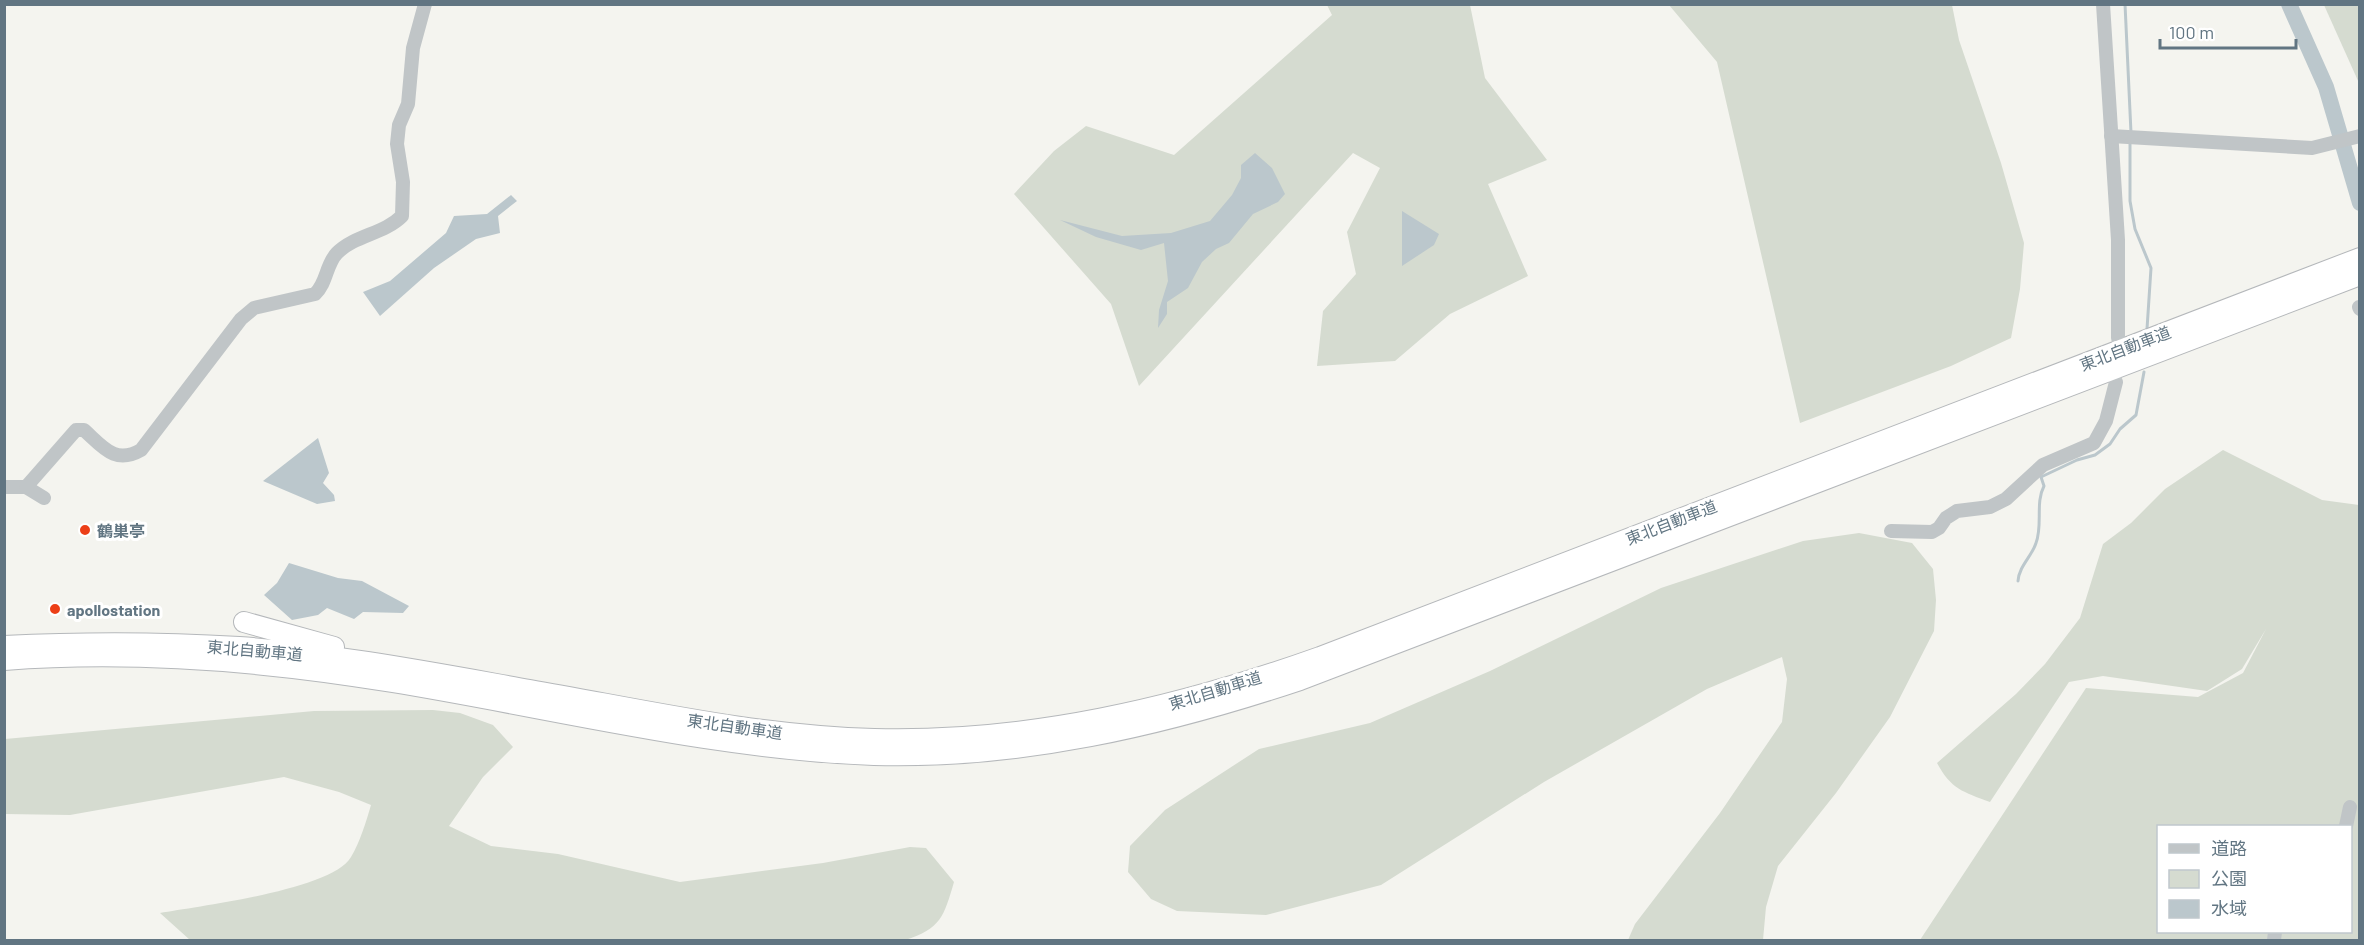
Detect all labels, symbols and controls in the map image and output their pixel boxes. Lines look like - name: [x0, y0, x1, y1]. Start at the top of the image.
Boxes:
- scale bar: [2160, 12, 2296, 50]
- text: 100 m: [2169, 21, 2214, 43]
- street label: 東北自動車道: [2077, 322, 2173, 374]
- street label: 東北自動車道: [1623, 496, 1719, 548]
- place label: 鶴巣亭: [97, 521, 145, 540]
- marker: 鶴巣亭: [78, 523, 92, 537]
- place label: apollostation: [67, 600, 160, 619]
- marker: apollostation: [48, 602, 62, 616]
- street label: 東北自動車道: [206, 636, 304, 664]
- street label: 東北自動車道: [1166, 667, 1264, 713]
- street label: 東北自動車道: [686, 710, 784, 742]
- legend: [2157, 825, 2352, 933]
- text: 道路: [2211, 837, 2247, 859]
- text: 公園: [2211, 867, 2247, 889]
- text: 水域: [2211, 897, 2247, 919]

